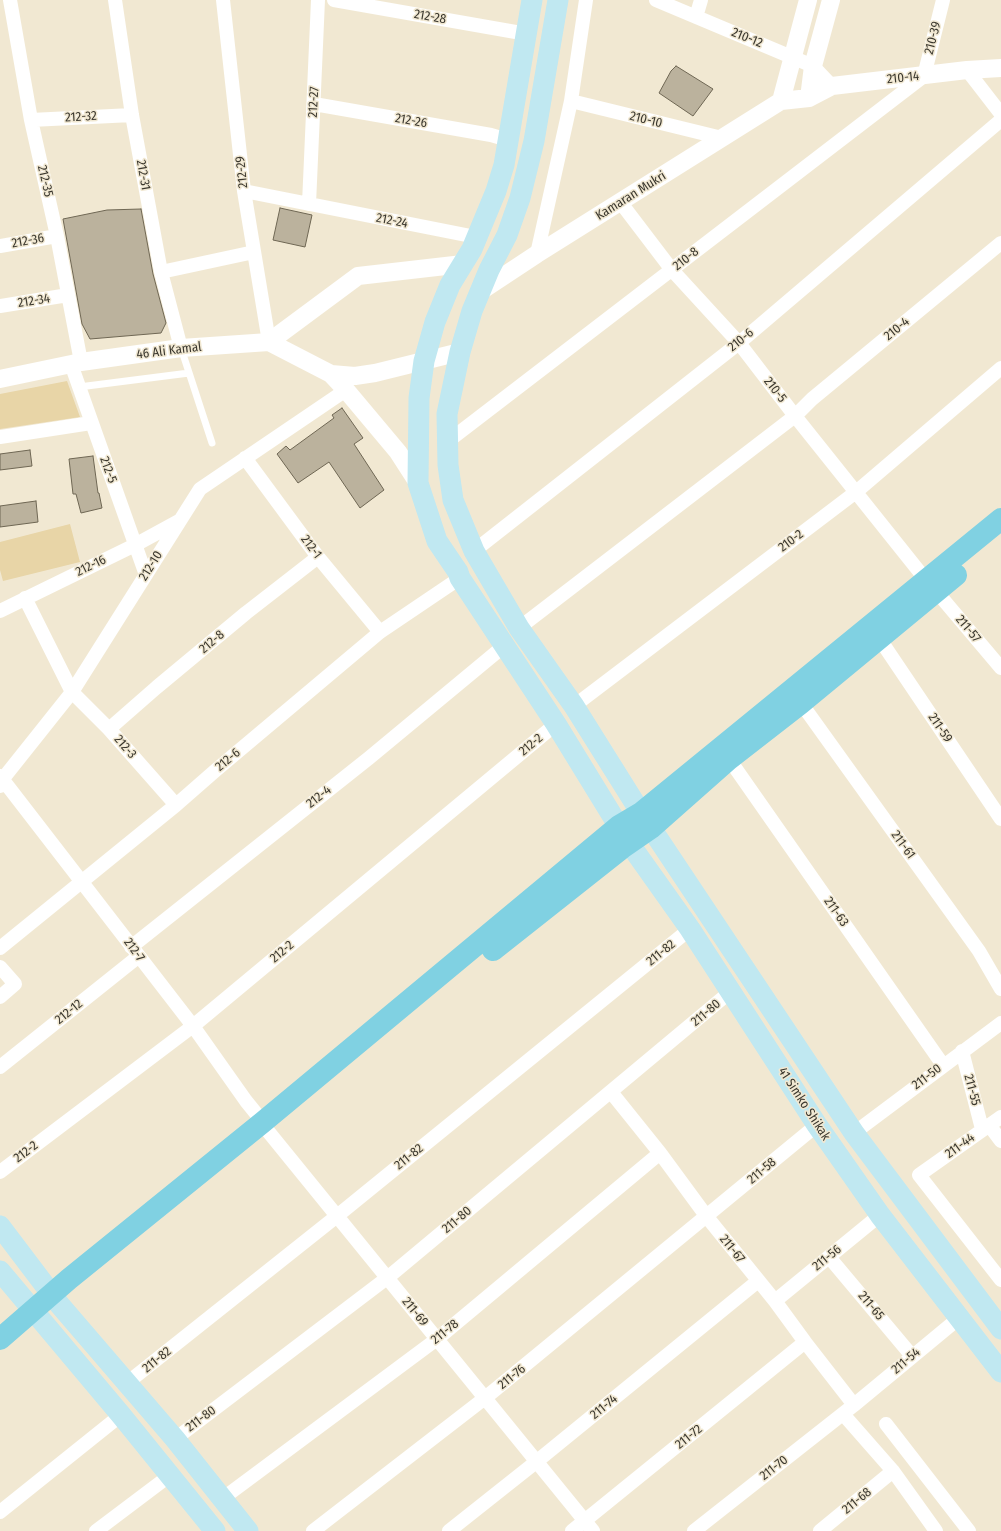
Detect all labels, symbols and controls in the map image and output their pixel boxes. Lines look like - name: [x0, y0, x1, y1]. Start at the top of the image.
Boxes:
- street label: 212-28: [413, 6, 447, 28]
- street label: 210-39: [921, 20, 945, 56]
- street label: 210-12: [729, 25, 765, 51]
- street label: 210-14: [886, 69, 920, 87]
- street label: 212-27: [305, 86, 323, 118]
- street label: 212-32: [65, 108, 97, 126]
- street label: 210-10: [628, 108, 664, 132]
- street label: 212-26: [394, 111, 428, 131]
- street label: 212-29: [233, 155, 251, 189]
- street label: 212-31: [133, 158, 153, 192]
- street label: 212-35: [34, 164, 56, 198]
- street label: Kamaran Mukri: [593, 168, 669, 224]
- street label: 212-24: [375, 210, 409, 232]
- street label: 212-36: [11, 230, 45, 252]
- street label: 210-8: [670, 244, 702, 274]
- street label: 212-34: [17, 291, 51, 311]
- street label: 210-4: [881, 314, 913, 344]
- street label: 210-6: [725, 325, 757, 355]
- street label: 46 Ali Kamal: [136, 339, 202, 363]
- street label: 210-5: [760, 374, 790, 406]
- street label: 212-5: [96, 455, 120, 485]
- street label: 210-2: [776, 527, 806, 555]
- street label: 212-1: [297, 532, 325, 562]
- street label: 212-10: [136, 548, 166, 584]
- street label: 212-16: [73, 552, 109, 580]
- street label: 211-57: [952, 612, 984, 646]
- street label: 212-8: [196, 627, 228, 657]
- street label: 211-59: [925, 710, 955, 746]
- street label: 212-2: [516, 731, 546, 759]
- street label: 212-3: [111, 732, 139, 762]
- street label: 212-6: [212, 745, 244, 775]
- street label: 212-4: [303, 782, 335, 812]
- street label: 211-61: [888, 828, 918, 862]
- street label: 211-63: [820, 894, 852, 930]
- street label: 212-7: [120, 935, 148, 965]
- street label: 211-82: [644, 937, 678, 969]
- street label: 212-2: [267, 938, 297, 966]
- street label: 212-12: [52, 996, 86, 1028]
- street label: 211-80: [688, 996, 724, 1030]
- street label: 211-50: [909, 1061, 945, 1093]
- street label: 41 Simko Shikak: [775, 1064, 833, 1144]
- street label: 211-55: [960, 1073, 984, 1107]
- street label: 211-44: [942, 1130, 978, 1162]
- street label: 212-2: [11, 1138, 41, 1166]
- street label: 211-82: [392, 1141, 426, 1173]
- street label: 211-58: [745, 1155, 779, 1187]
- street label: 211-80: [439, 1203, 475, 1237]
- street label: 211-67: [716, 1232, 748, 1266]
- street label: 211-56: [809, 1242, 845, 1274]
- street label: 211-65: [855, 1289, 887, 1323]
- street label: 211-69: [399, 1294, 431, 1330]
- street label: 211-78: [428, 1316, 462, 1348]
- street label: 211-82: [140, 1344, 174, 1376]
- street label: 211-54: [889, 1345, 923, 1377]
- street label: 211-76: [495, 1361, 529, 1393]
- street label: 211-74: [587, 1391, 621, 1423]
- street label: 211-80: [183, 1403, 219, 1435]
- street label: 211-72: [672, 1421, 706, 1453]
- street label: 211-70: [757, 1452, 791, 1484]
- street label: 211-68: [839, 1485, 875, 1517]

